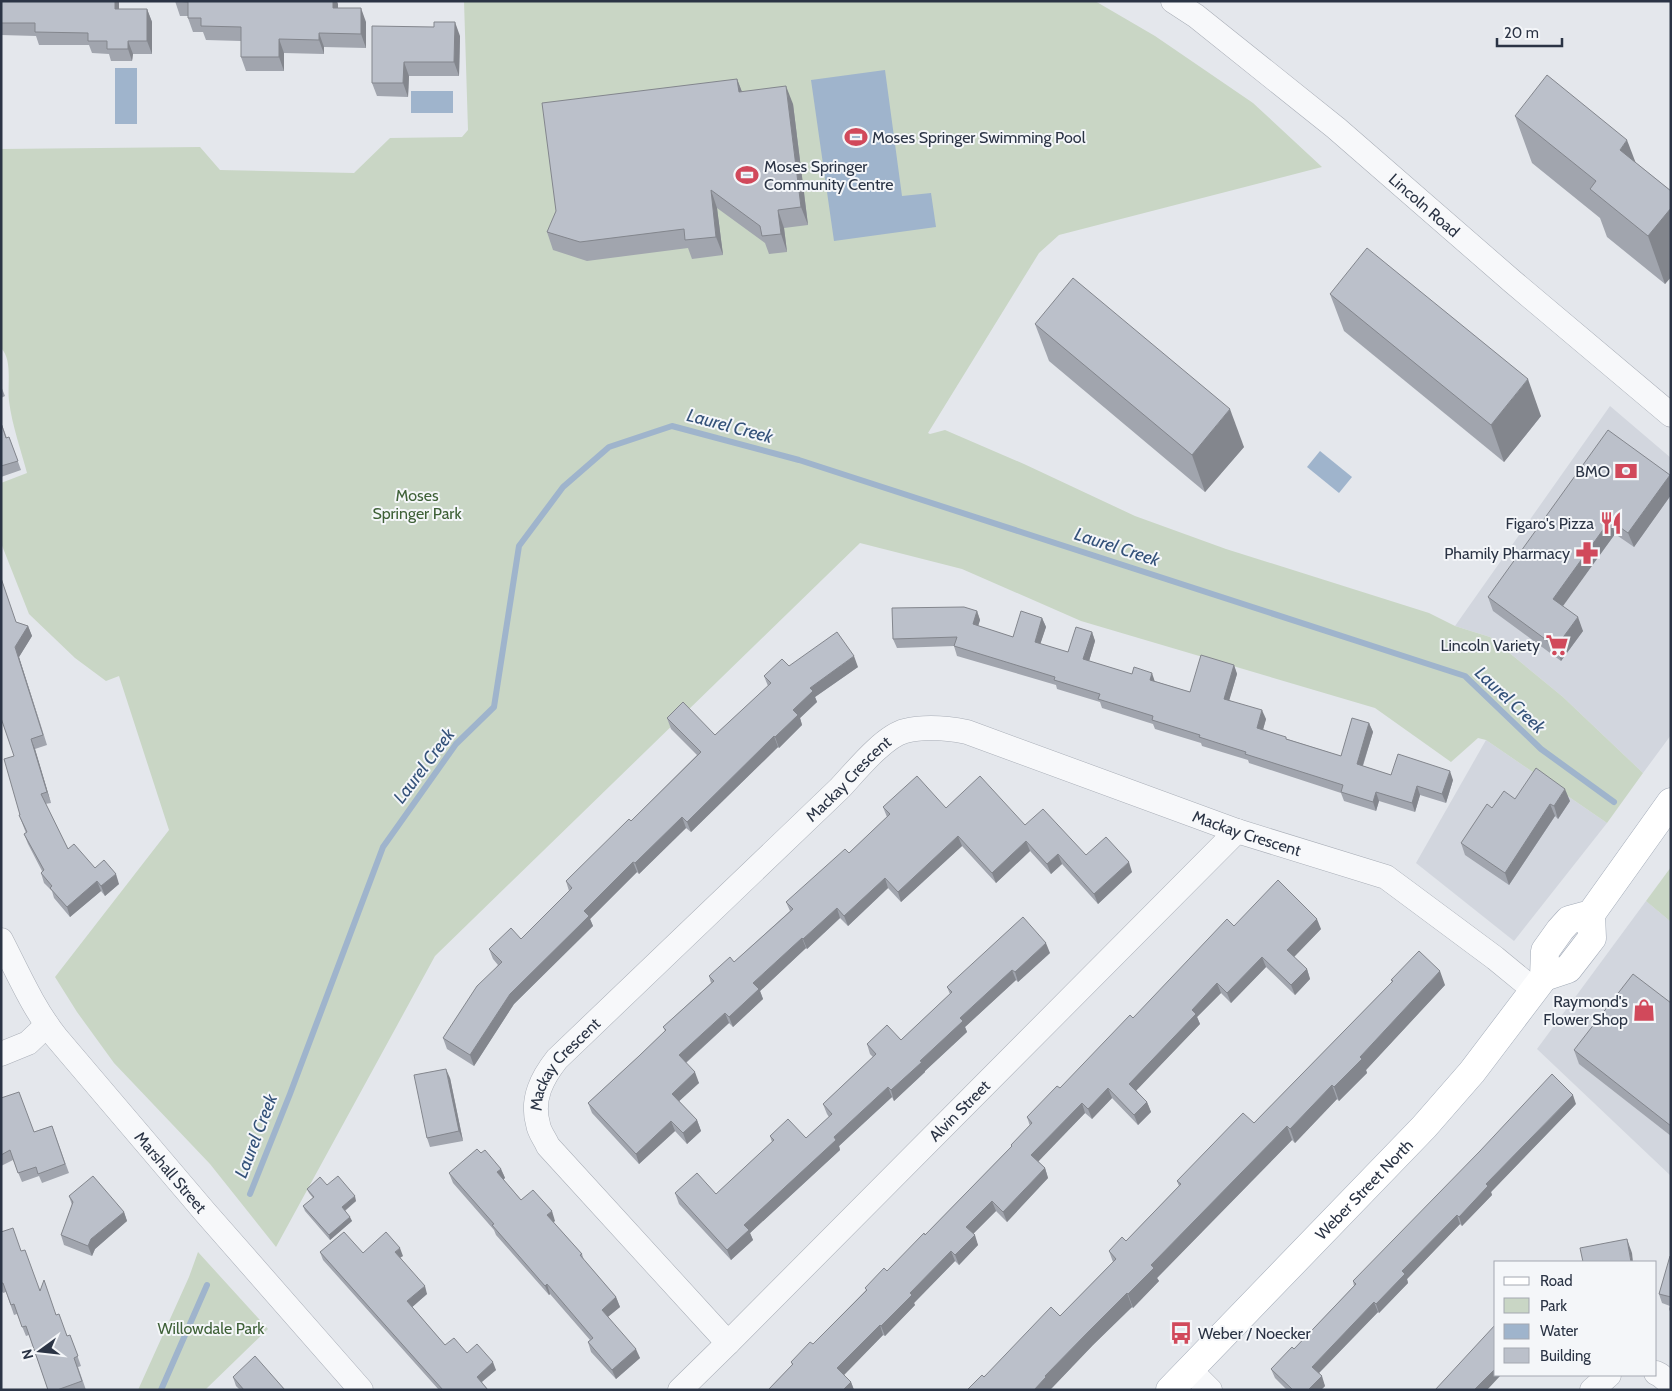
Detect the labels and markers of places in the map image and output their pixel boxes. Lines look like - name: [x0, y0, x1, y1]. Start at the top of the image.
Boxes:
- sports icon: Moses Springer Swimming Pool: [843, 124, 869, 150]
- place label: Moses Springer Swimming Pool: [872, 128, 1086, 147]
- place label: Moses Springer Community Centre: [764, 157, 893, 194]
- sports icon: Moses Springer Community Centre: [734, 162, 760, 188]
- bank icon: BMO: [1613, 458, 1639, 484]
- place label: BMO: [1575, 462, 1610, 481]
- restaurant icon: Figaro's Pizza: [1598, 510, 1624, 536]
- place label: Figaro's Pizza: [1505, 514, 1594, 533]
- pharmacy icon: Phamily Pharmacy: [1574, 540, 1600, 566]
- place label: Phamily Pharmacy: [1444, 544, 1570, 563]
- supermarket icon: Lincoln Variety: [1544, 632, 1570, 658]
- place label: Lincoln Variety: [1440, 636, 1540, 655]
- place label: Raymond's Flower Shop: [1543, 992, 1628, 1029]
- shop icon: Raymond's Flower Shop: [1631, 997, 1657, 1023]
- bus stop icon: Weber / Noecker: [1168, 1320, 1194, 1346]
- place label: Weber / Noecker: [1198, 1324, 1312, 1343]

